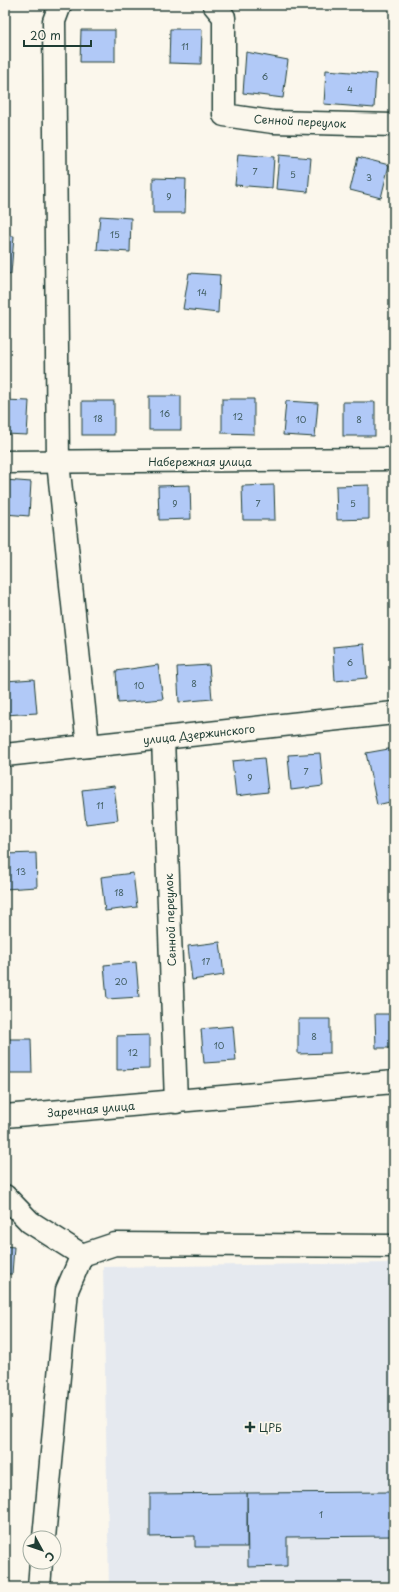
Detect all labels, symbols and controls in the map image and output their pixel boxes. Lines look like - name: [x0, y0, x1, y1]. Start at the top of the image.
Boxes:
- scale bar: [24, 22, 91, 48]
- text: 20 m: [30, 26, 61, 44]
- house number: 11: [181, 39, 189, 53]
- house number: 6: [262, 69, 268, 83]
- house number: 4: [347, 82, 353, 96]
- street label: Сенной переулок: [253, 110, 347, 132]
- house number: 7: [252, 164, 258, 178]
- house number: 5: [290, 167, 296, 181]
- house number: 3: [366, 170, 372, 184]
- house number: 9: [166, 189, 172, 203]
- house number: 15: [110, 227, 120, 241]
- house number: 14: [197, 285, 207, 299]
- house number: 16: [160, 406, 170, 420]
- house number: 12: [233, 409, 243, 423]
- house number: 18: [93, 411, 103, 425]
- house number: 10: [296, 412, 307, 426]
- house number: 8: [356, 412, 362, 426]
- street label: Набережная улица: [148, 453, 252, 470]
- house number: 9: [172, 496, 178, 510]
- house number: 7: [255, 496, 261, 510]
- house number: 5: [350, 496, 356, 510]
- house number: 6: [347, 655, 353, 669]
- house number: 8: [191, 676, 197, 690]
- house number: 10: [134, 678, 145, 692]
- street label: улица Дзержинского: [142, 720, 256, 748]
- house number: 7: [303, 764, 309, 778]
- house number: 9: [247, 770, 253, 784]
- house number: 11: [96, 798, 104, 812]
- house number: 13: [16, 864, 26, 878]
- street label: Сенной переулок: [160, 873, 180, 967]
- house number: 18: [114, 885, 124, 899]
- house number: 17: [202, 954, 211, 968]
- house number: 20: [115, 974, 128, 988]
- house number: 8: [311, 1029, 317, 1043]
- house number: 10: [214, 1038, 225, 1052]
- house number: 12: [128, 1045, 138, 1059]
- street label: Заречная улица: [47, 1097, 135, 1121]
- place label: ЦРБ: [259, 1419, 282, 1436]
- marker: ЦРБ: [244, 1421, 256, 1433]
- house number: 1: [319, 1507, 323, 1521]
- north arrow: [22, 1530, 62, 1570]
- text: С: [41, 1548, 59, 1565]

